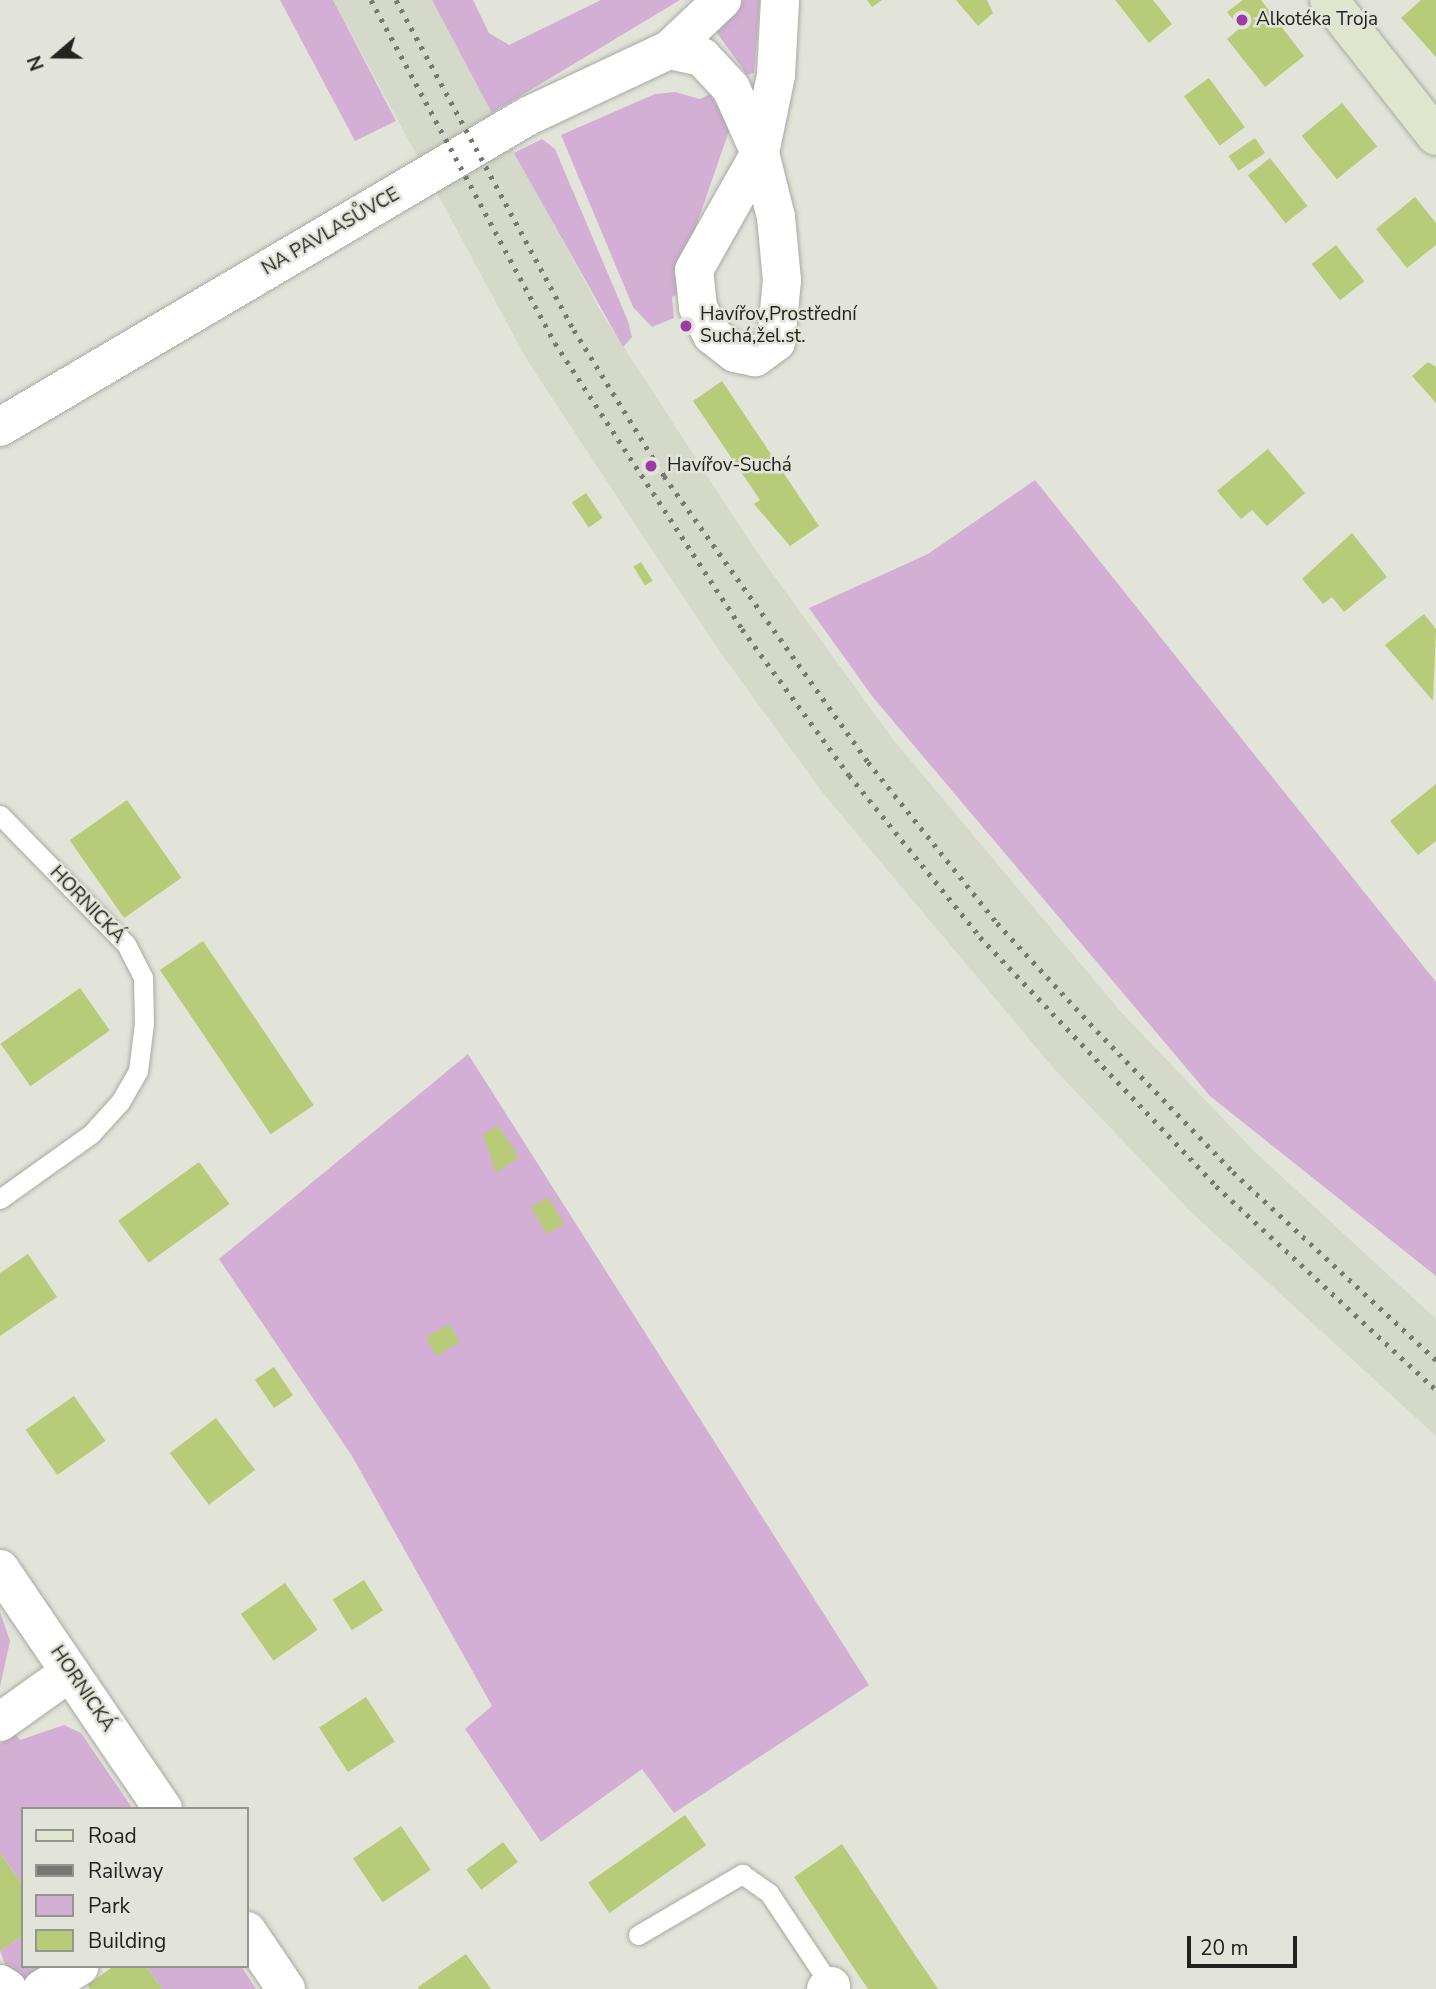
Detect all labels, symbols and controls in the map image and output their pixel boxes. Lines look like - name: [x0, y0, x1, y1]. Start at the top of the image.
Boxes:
- place label: Alkotéka Troja: [1256, 9, 1378, 31]
- marker: Alkotéka Troja: [1234, 12, 1250, 28]
- north arrow: [21, 21, 91, 91]
- text: N: [22, 52, 51, 74]
- street label: NA PAVLASŮVCE: [258, 183, 404, 281]
- place label: Havířov,Prostřední Suchá,žel.st.: [700, 304, 857, 348]
- marker: Havířov,Prostřední Suchá,žel.st.: [678, 318, 694, 334]
- place label: Havířov-Suchá: [667, 455, 792, 477]
- marker: Havířov-Suchá: [641, 456, 661, 476]
- street label: HORNICKÁ: [45, 862, 129, 948]
- street label: HORNICKÁ: [45, 1642, 119, 1736]
- legend: [21, 1807, 248, 1968]
- text: Road: [88, 1822, 137, 1850]
- text: Railway: [88, 1857, 163, 1885]
- text: Park: [88, 1892, 130, 1920]
- scale bar: [1191, 1923, 1301, 1967]
- text: Building: [88, 1927, 166, 1955]
- text: 20 m: [1200, 1934, 1249, 1962]

